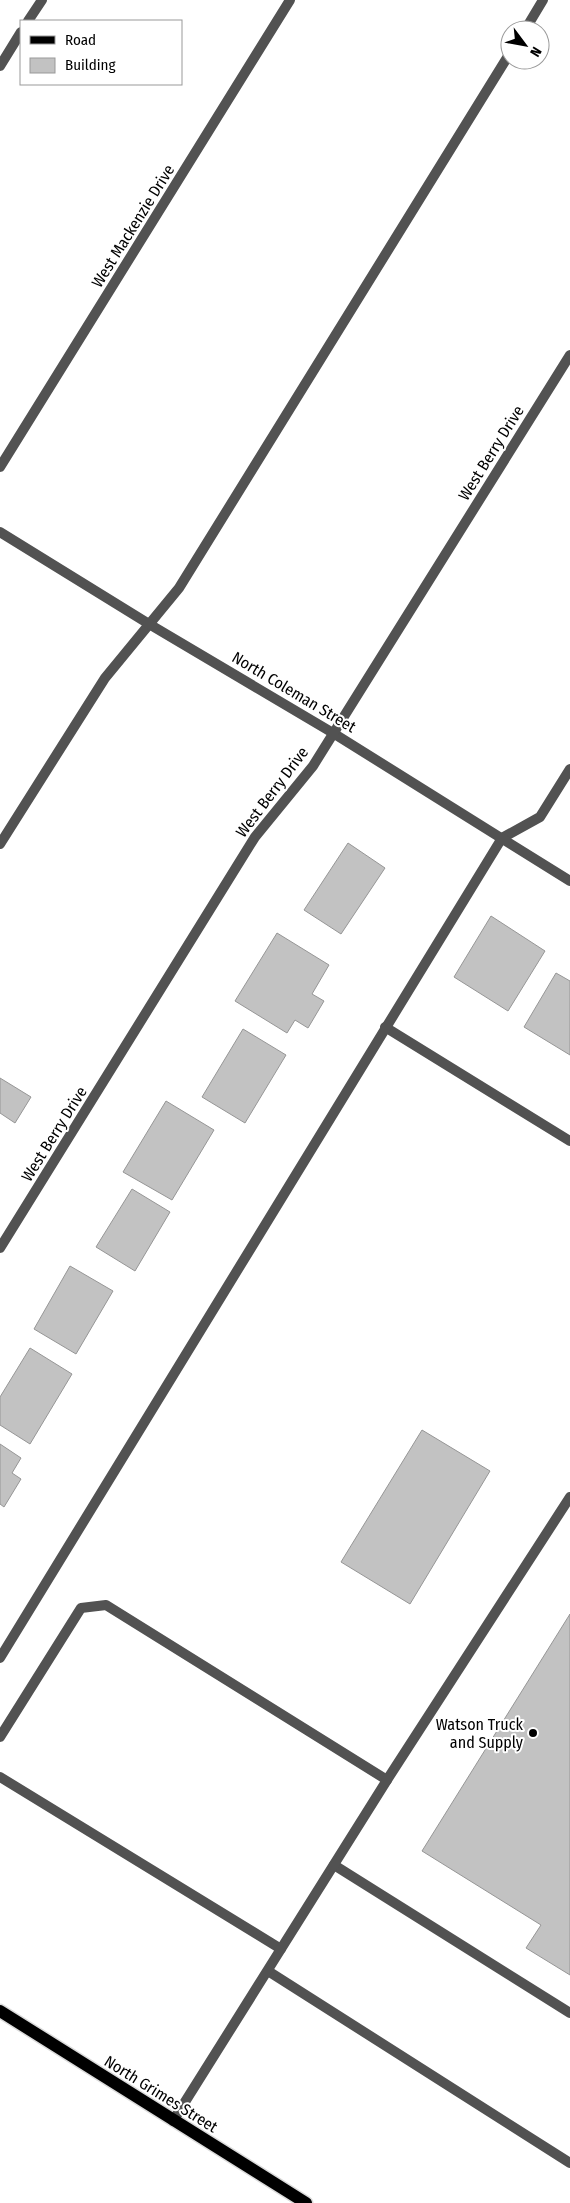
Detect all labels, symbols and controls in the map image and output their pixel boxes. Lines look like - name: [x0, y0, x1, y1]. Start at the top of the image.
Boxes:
- legend: [20, 20, 182, 85]
- north arrow: [500, 20, 550, 70]
- text: Road: [65, 31, 96, 49]
- text: N: [526, 44, 545, 60]
- text: Building: [65, 56, 116, 74]
- street label: West Mackenzie Drive: [88, 161, 179, 291]
- street label: West Berry Drive: [454, 402, 528, 504]
- street label: North Coleman Street: [229, 648, 360, 737]
- street label: West Berry Drive: [232, 743, 312, 841]
- street label: West Berry Drive: [17, 1083, 91, 1185]
- place label: Watson Truck and Supply: [436, 1715, 524, 1752]
- marker: Watson Truck and Supply: [527, 1727, 539, 1739]
- street label: North Grimes Street: [101, 2051, 222, 2137]

